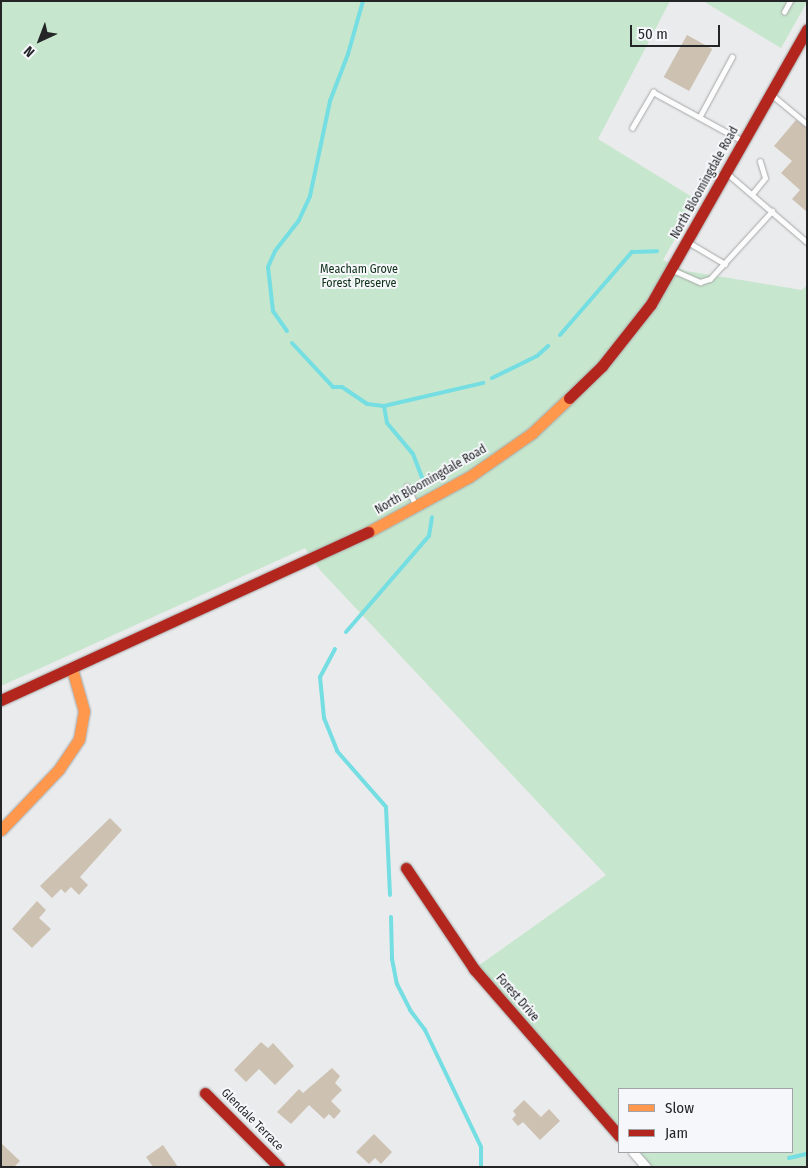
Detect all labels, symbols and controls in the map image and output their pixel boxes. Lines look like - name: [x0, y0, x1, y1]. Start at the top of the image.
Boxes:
- north arrow: [15, 15, 65, 65]
- scale bar: [633, 15, 723, 47]
- text: 50 m: [638, 25, 668, 43]
- text: N: [21, 42, 38, 60]
- street label: North Bloomingdale Road: [668, 124, 742, 242]
- park label: Meacham Grove Forest Preserve: [320, 263, 398, 291]
- street label: North Bloomingdale Road: [373, 442, 489, 518]
- street label: Forest Drive: [492, 971, 542, 1025]
- street label: Glendale Terrace: [218, 1086, 286, 1154]
- legend: [618, 1088, 793, 1153]
- text: Slow: [665, 1099, 694, 1117]
- text: Jam: [665, 1124, 688, 1142]

